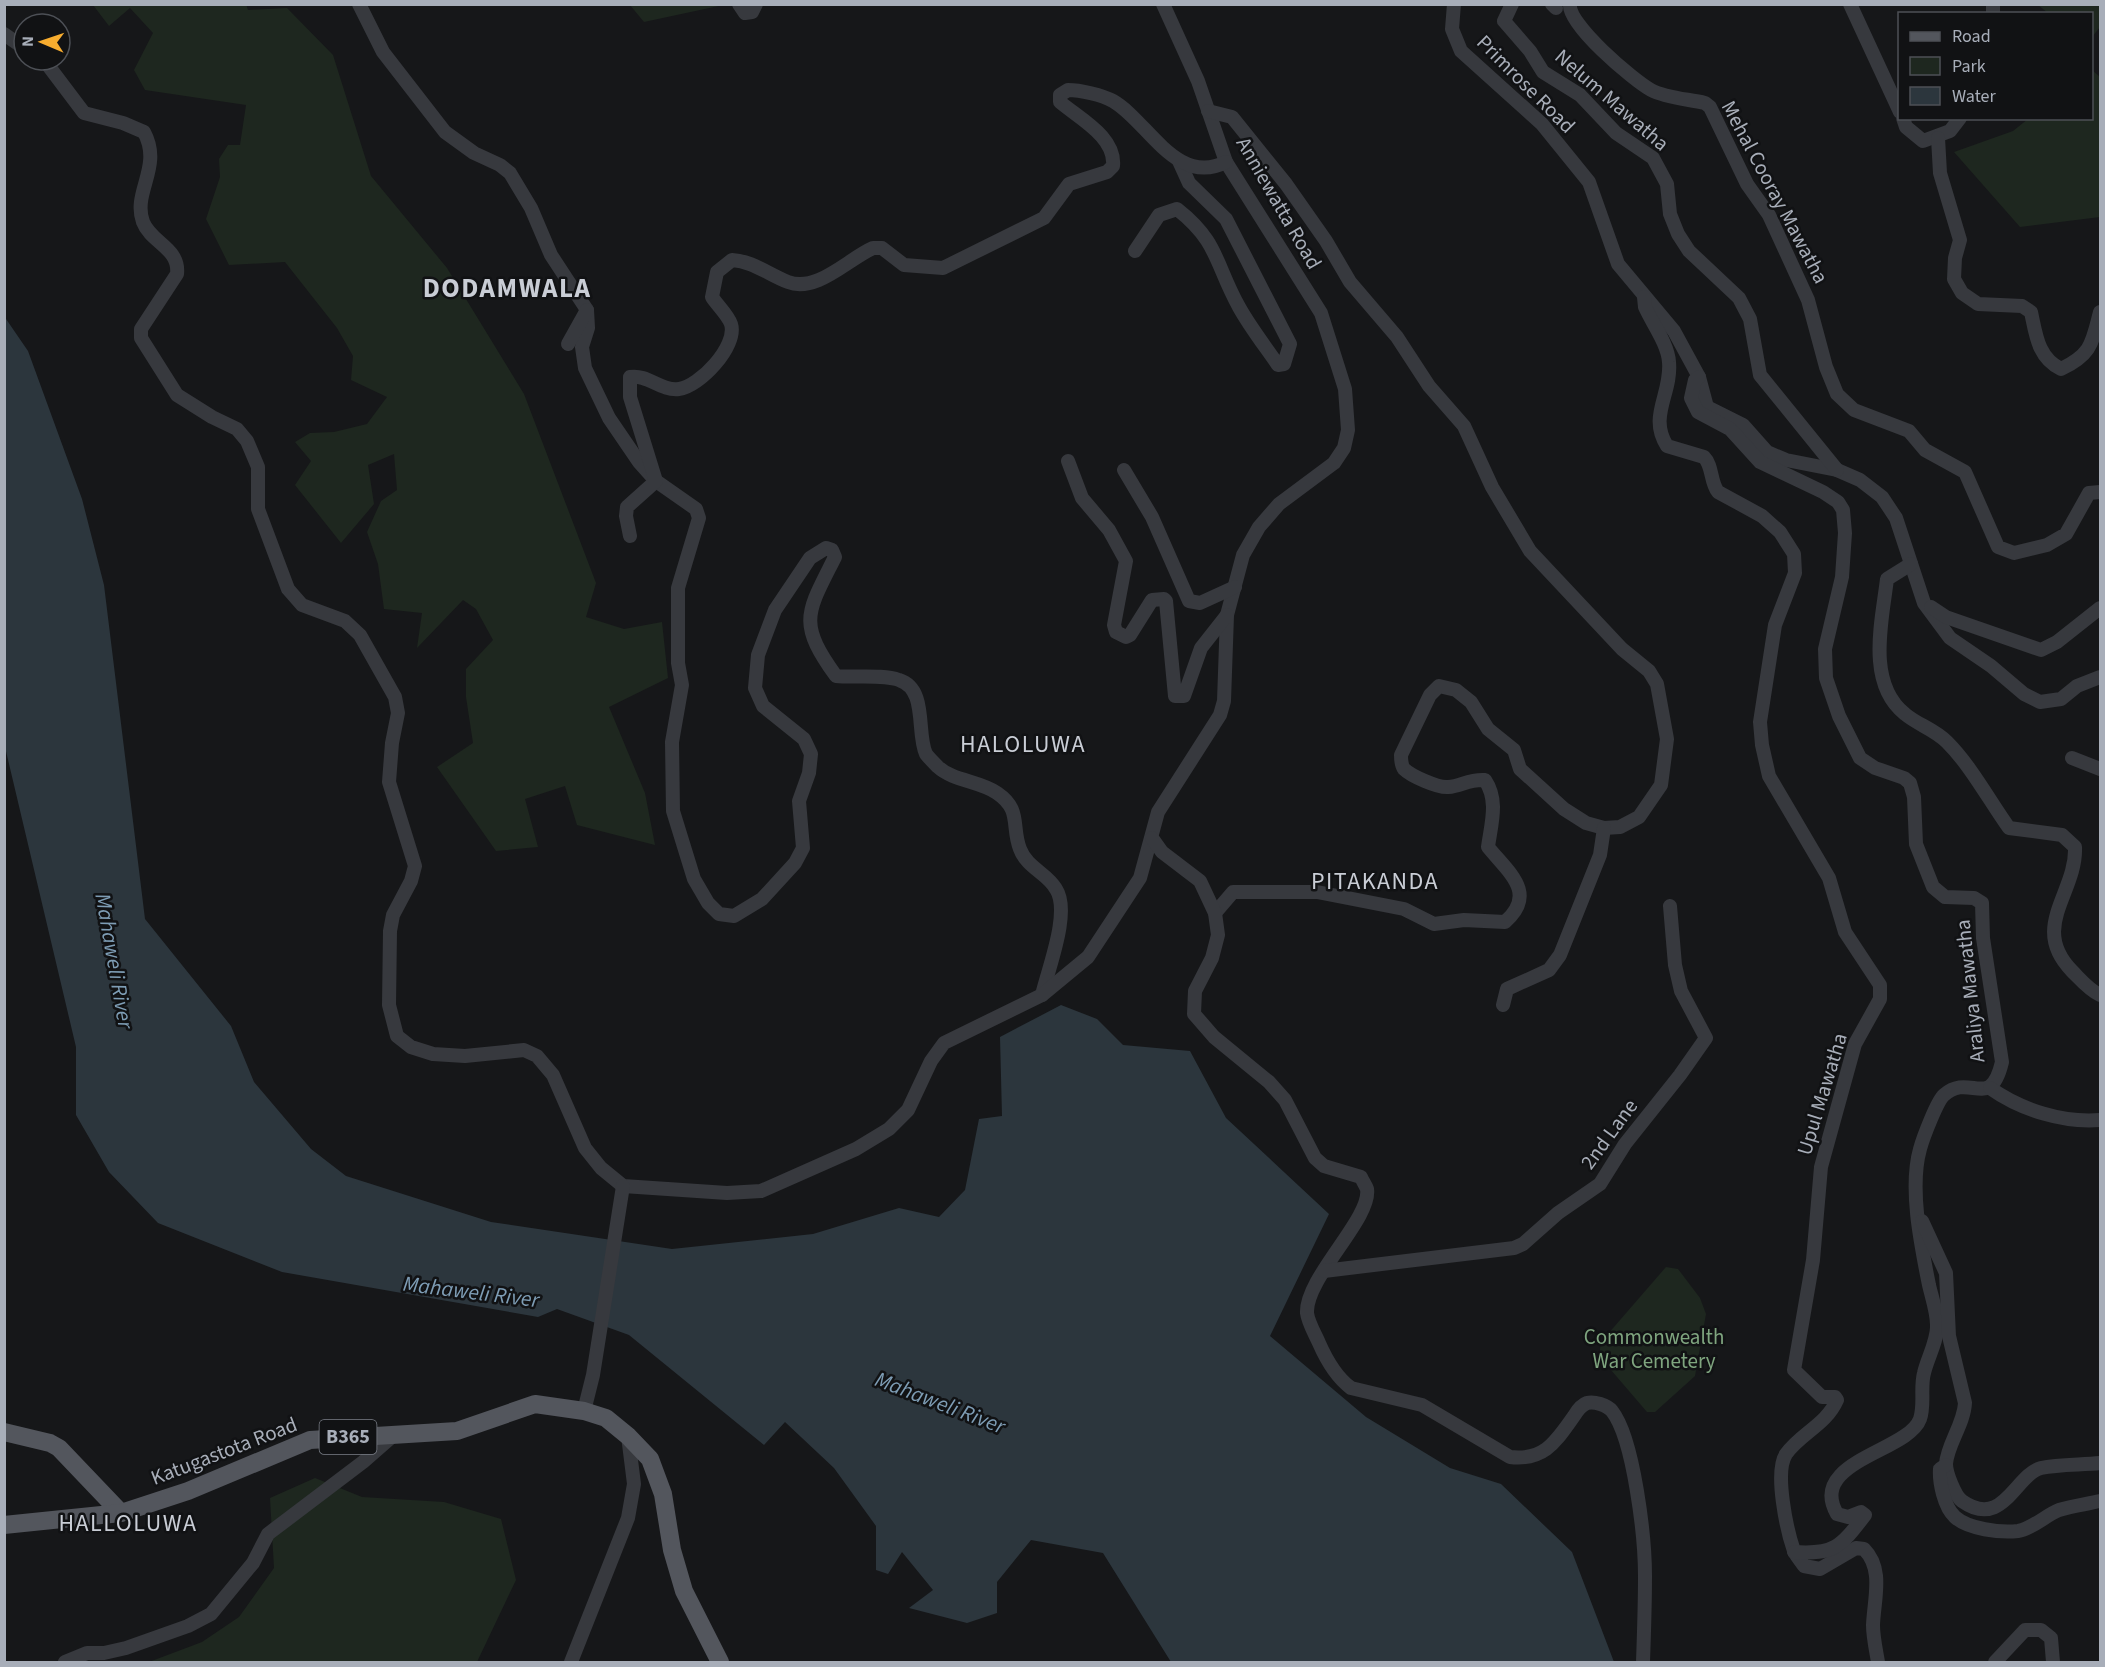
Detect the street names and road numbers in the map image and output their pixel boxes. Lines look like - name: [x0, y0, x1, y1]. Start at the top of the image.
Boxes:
- street label: Primrose Road: [1470, 28, 1582, 140]
- street label: Nelum Mawatha: [1548, 42, 1676, 158]
- street label: Mehal Cooray Mawatha: [1714, 95, 1836, 289]
- street label: Anniewatta Road: [1229, 131, 1329, 275]
- street label: Araliya Mawatha: [1948, 918, 1992, 1064]
- street label: Upul Mawatha: [1789, 1029, 1855, 1159]
- street label: 2nd Lane: [1573, 1093, 1645, 1175]
- street label: Katugastota Road: [146, 1409, 302, 1493]
- road number: B365: [320, 1420, 376, 1454]

